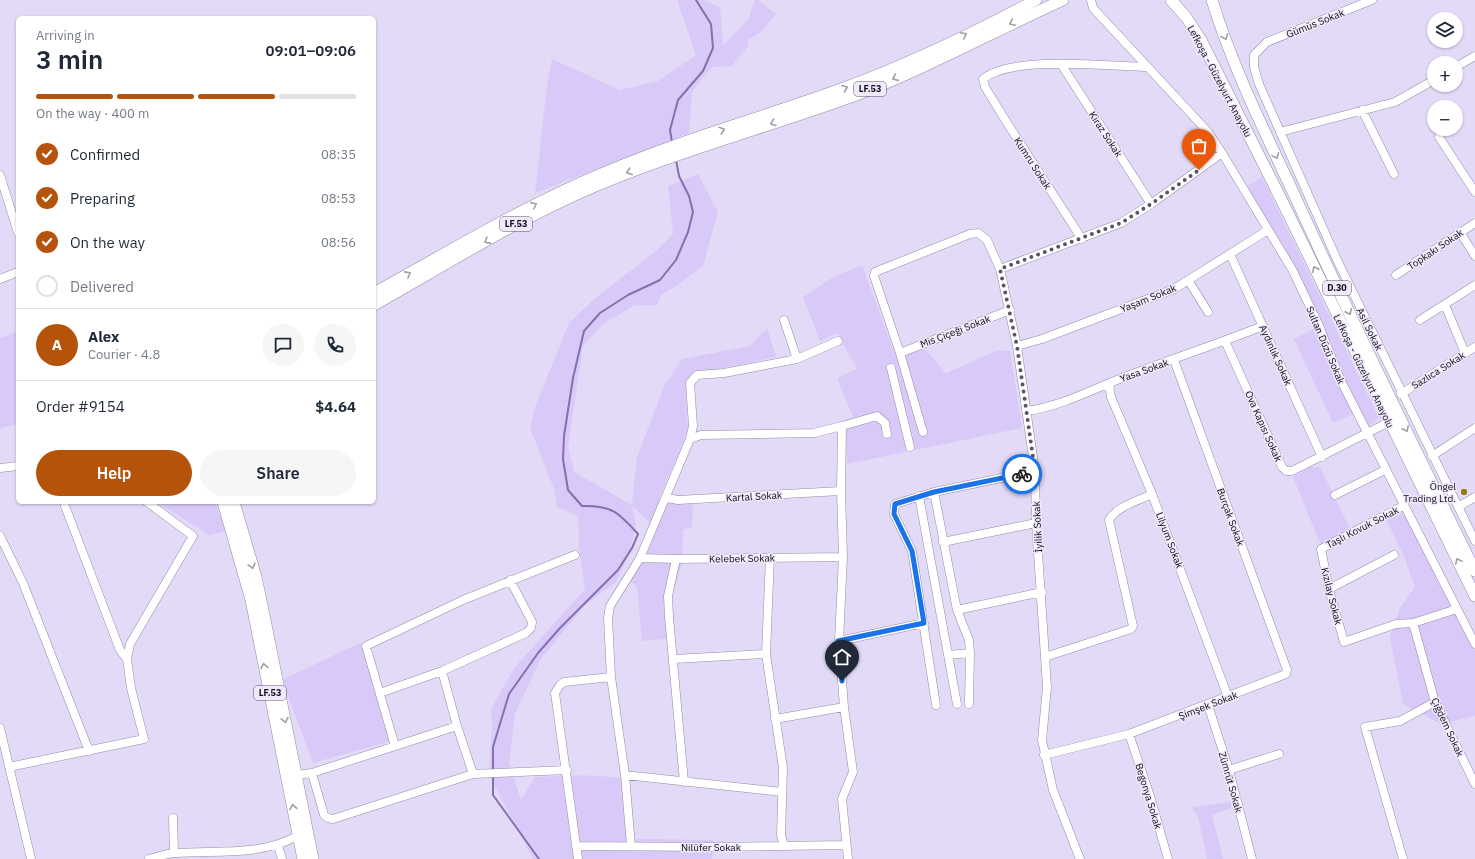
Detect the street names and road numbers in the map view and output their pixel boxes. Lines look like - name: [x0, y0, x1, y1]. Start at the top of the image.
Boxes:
- street label: Gümüs Sokak: [1284, 6, 1347, 41]
- street label: Lefkoşa - Güzelyurt Anayolu: [1184, 23, 1255, 140]
- road number: LF.53: [854, 82, 886, 96]
- street label: Kiraz Sokak: [1086, 109, 1126, 160]
- street label: Kumru Sokak: [1011, 135, 1055, 192]
- road number: LF.53: [500, 217, 532, 231]
- street label: Topkakı Sokak: [1405, 226, 1466, 273]
- street label: Yaşam Sokak: [1118, 281, 1179, 316]
- road number: D.30: [1323, 281, 1351, 295]
- street label: Sultan Düzü Sokak: [1303, 304, 1348, 387]
- street label: Asil Sokak: [1354, 306, 1386, 353]
- street label: Mis Çiçeği Sokak: [918, 312, 993, 351]
- street label: Lefkoşa - Güzelyurt Anayolu: [1330, 312, 1397, 430]
- street label: Aydınlık Sokak: [1256, 323, 1295, 388]
- street label: Sazlıca Sokak: [1409, 348, 1468, 392]
- street label: Yasa Sokak: [1118, 355, 1171, 385]
- street label: Ova Kapısı Sokak: [1242, 389, 1285, 464]
- street label: Burçak Sokak: [1214, 486, 1247, 549]
- street label: Kartal Sokak: [726, 488, 783, 504]
- street label: İyilik Sokak: [1030, 500, 1045, 553]
- street label: Taşlı Kovuk Sokak: [1324, 503, 1401, 551]
- street label: Lilyum Sokak: [1153, 510, 1186, 571]
- street label: Kelebek Sokak: [709, 551, 776, 566]
- street label: Kızılay Sokak: [1318, 566, 1345, 627]
- road number: LF.53: [254, 686, 286, 700]
- street label: Şimşek Sokak: [1177, 688, 1240, 723]
- street label: Çığdem Sokak: [1428, 696, 1467, 759]
- street label: Zümrüt Sokak: [1216, 750, 1246, 815]
- street label: Begonya Sokak: [1132, 762, 1165, 831]
- street label: Nilüfer Sokak: [681, 841, 742, 854]

